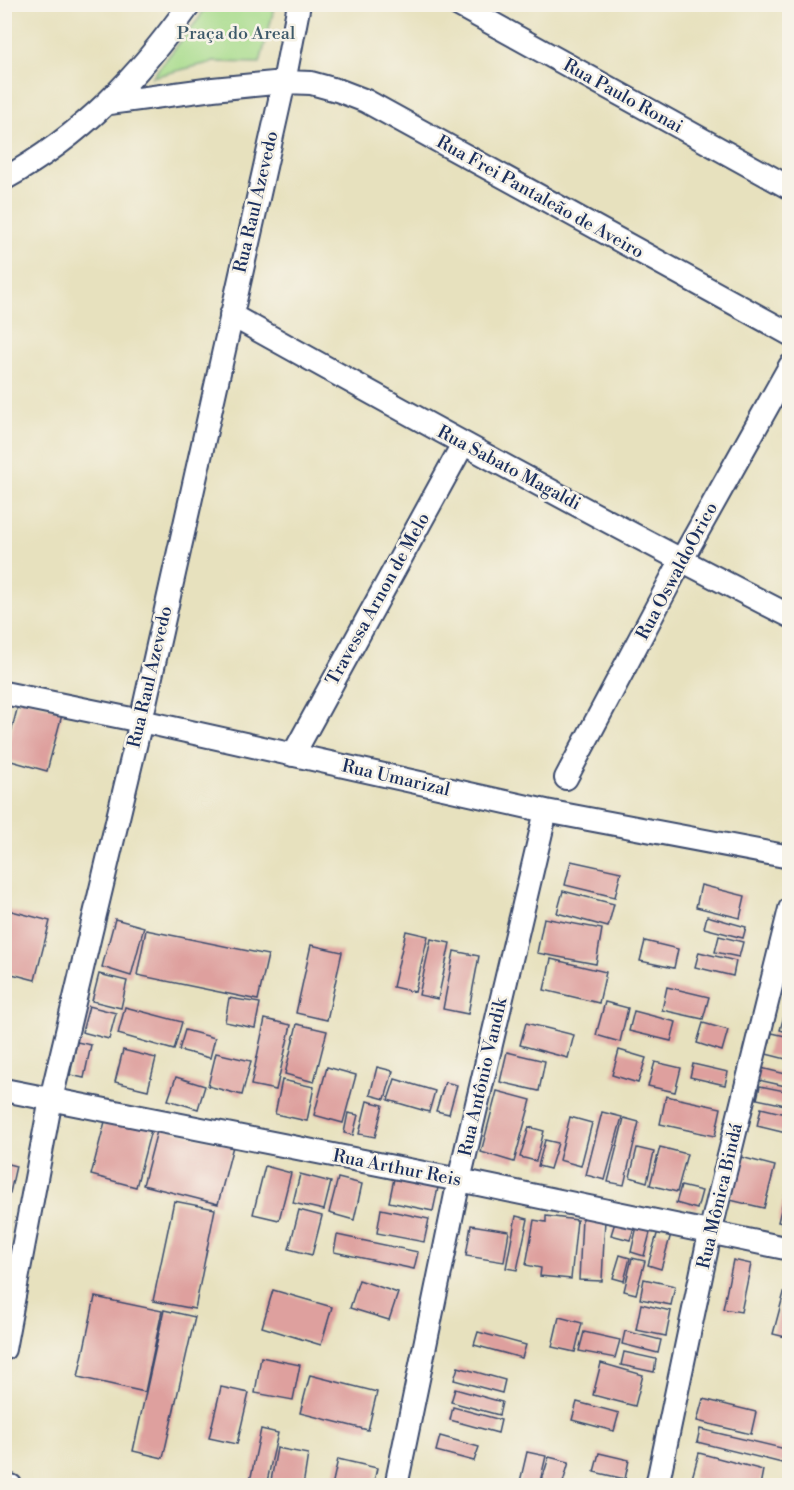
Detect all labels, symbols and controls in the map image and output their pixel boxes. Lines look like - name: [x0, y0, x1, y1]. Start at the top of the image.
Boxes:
- park label: Praça do Areal: [177, 22, 296, 45]
- street label: Rua Paulo Ronai: [559, 54, 687, 138]
- street label: Rua Raul Azevedo: [228, 129, 284, 275]
- street label: Rua Frei Pantaleão de Aveiro: [432, 130, 648, 264]
- street label: Rua Sabato Magaldi: [433, 420, 585, 516]
- street label: Rua OswaldoOrico: [631, 498, 723, 644]
- street label: Travessa Arnon de Melo: [321, 509, 435, 689]
- street label: Rua Raul Azevedo: [122, 604, 178, 750]
- street label: Rua Umarizal: [340, 754, 453, 802]
- street label: Rua Antônio Vandik: [454, 994, 513, 1159]
- street label: Rua Mônica Bindá: [692, 1120, 748, 1271]
- street label: Rua Arthur Reis: [331, 1144, 463, 1192]

